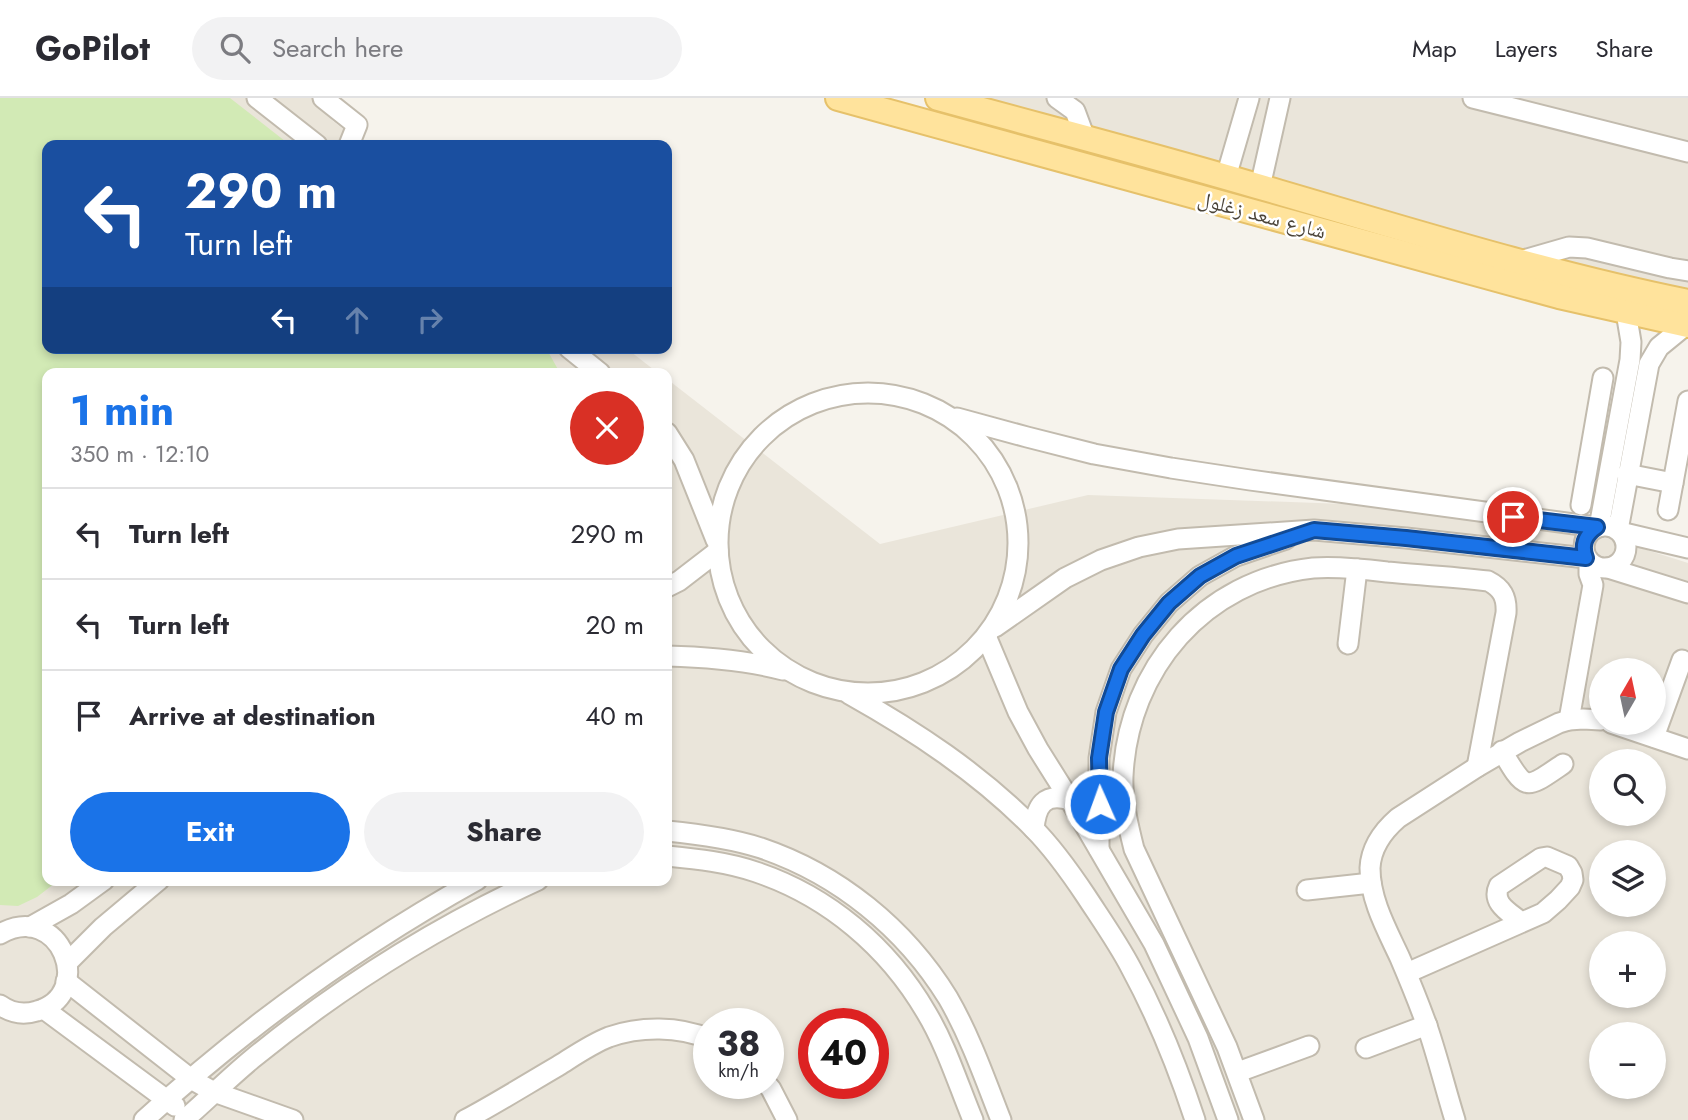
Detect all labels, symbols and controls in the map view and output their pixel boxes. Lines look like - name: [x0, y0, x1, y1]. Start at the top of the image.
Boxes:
- search box: [192, 17, 682, 80]
- text: GoPilot: [35, 25, 150, 72]
- icon: search: [216, 29, 254, 67]
- text: Search here: [272, 29, 403, 67]
- text: Map: [1412, 31, 1457, 66]
- text: Layers: [1495, 31, 1557, 66]
- text: Share: [1595, 31, 1653, 66]
- text: 290 m: [185, 156, 337, 226]
- icon: left: [70, 168, 161, 259]
- street label: شارع سعد زغلول: [1195, 184, 1329, 246]
- text: Turn left: [185, 221, 292, 267]
- icon: left: [265, 301, 303, 339]
- icon: ahead: [338, 301, 376, 339]
- icon: right: [411, 301, 449, 339]
- text: 1 min: [70, 380, 174, 441]
- button: close: [570, 391, 644, 465]
- text: 350 m · 12:10: [70, 437, 209, 471]
- pin: [1483, 487, 1543, 547]
- icon: arrive: [1494, 498, 1532, 536]
- icon: left: [70, 515, 108, 553]
- text: Turn left: [129, 515, 229, 553]
- text: 290 m: [571, 515, 644, 553]
- icon: left: [70, 606, 108, 644]
- text: Turn left: [129, 606, 229, 644]
- text: 20 m: [586, 606, 644, 644]
- north arrow: [1589, 658, 1666, 735]
- map controls: [1589, 658, 1666, 1099]
- icon: arrive: [70, 697, 108, 735]
- text: Arrive at destination: [129, 697, 376, 735]
- text: 40 m: [585, 697, 644, 735]
- button: search: [1589, 749, 1666, 826]
- position arrow: [1063, 767, 1137, 841]
- button: Exit: [70, 792, 350, 872]
- button: Share: [364, 792, 644, 872]
- button: layers: [1589, 840, 1666, 917]
- button: +: [1589, 931, 1666, 1008]
- speed limit sign: 40: [798, 1008, 889, 1099]
- text: 38: [717, 1019, 760, 1069]
- button: −: [1589, 1022, 1666, 1099]
- text: km/h: [718, 1058, 759, 1084]

